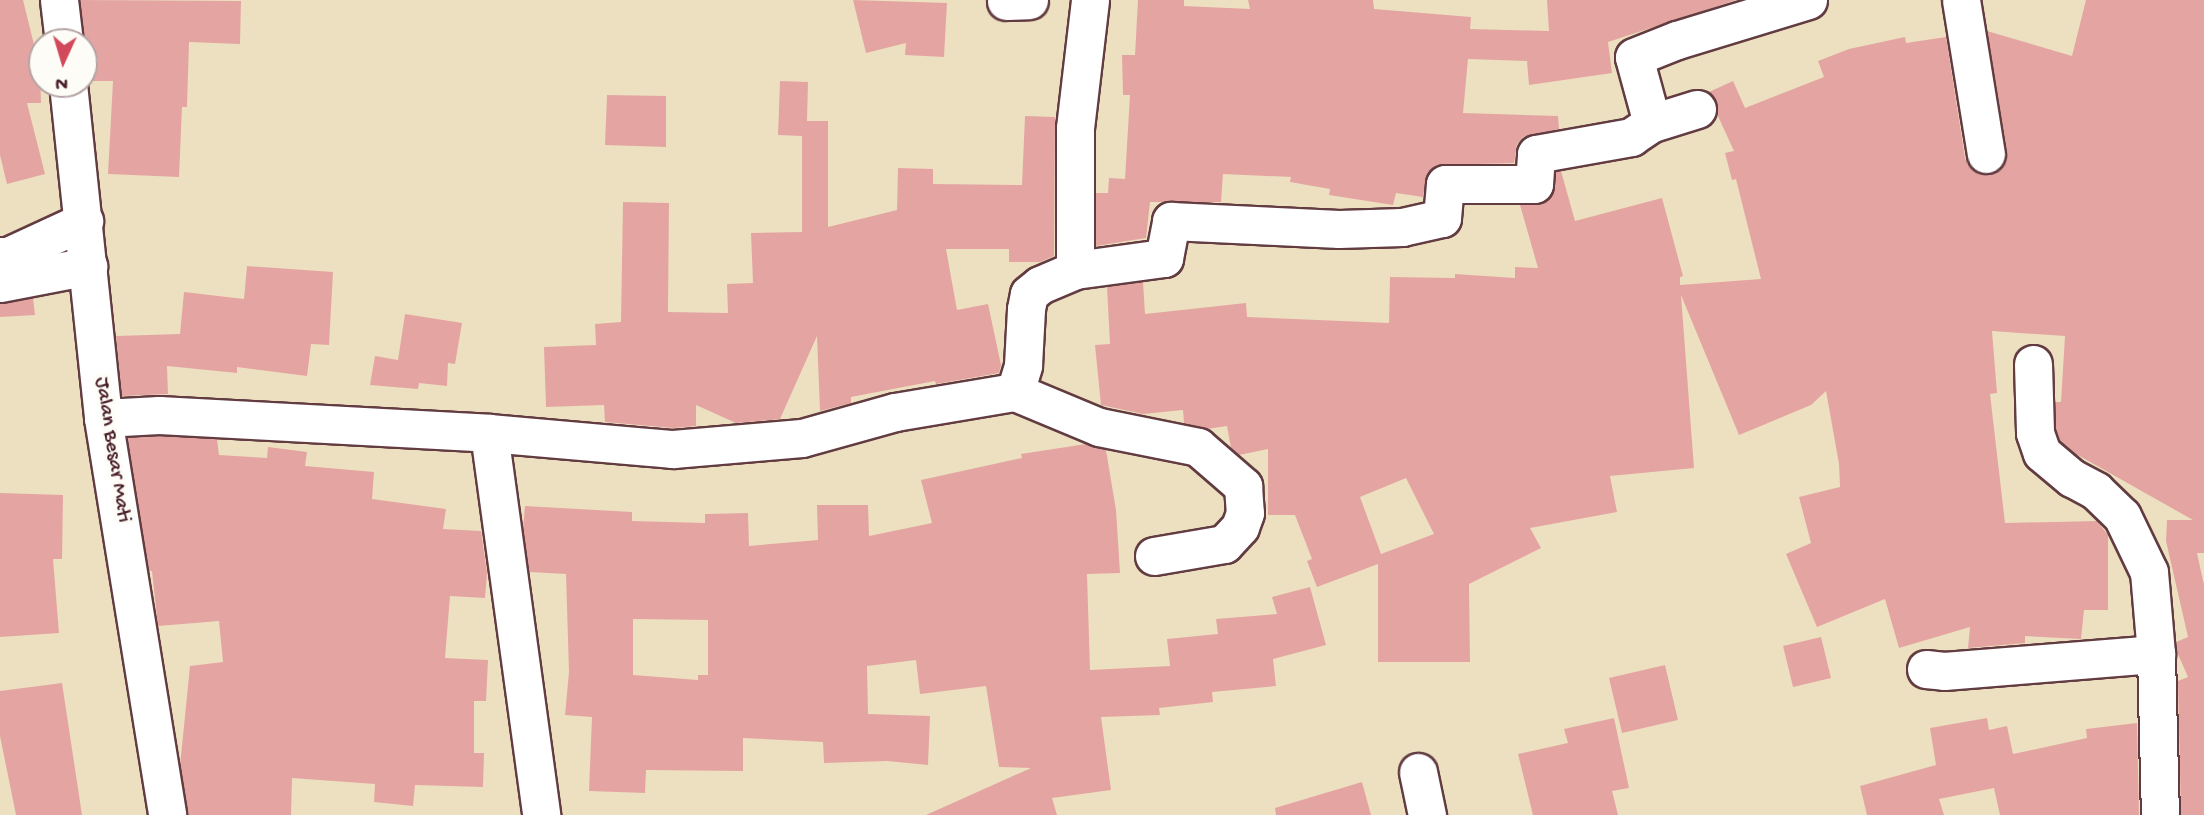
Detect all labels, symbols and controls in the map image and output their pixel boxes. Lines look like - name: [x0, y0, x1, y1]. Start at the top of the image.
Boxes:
- north arrow: [28, 28, 98, 98]
- text: N: [55, 71, 69, 94]
- street label: Jalan Besar Mati: [87, 376, 135, 524]

